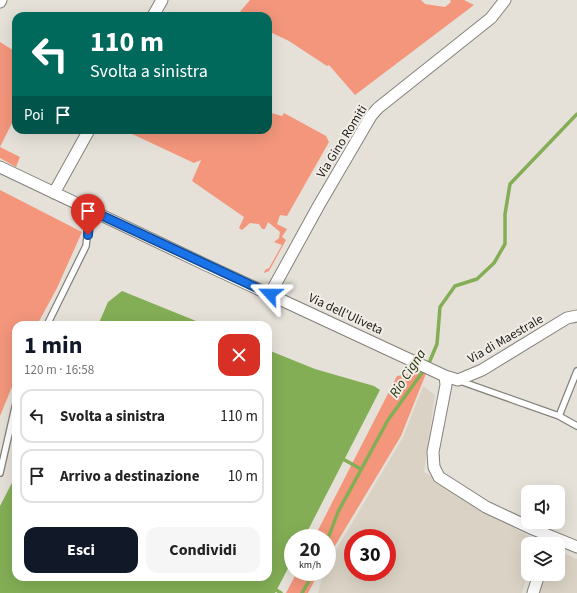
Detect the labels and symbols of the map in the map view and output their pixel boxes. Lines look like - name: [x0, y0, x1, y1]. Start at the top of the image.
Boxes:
- street label: Via Gino Romiti: [312, 102, 371, 181]
- pin: [71, 194, 105, 235]
- position arrow: [249, 273, 291, 315]
- street label: Via dell'Uliveta: [305, 289, 386, 339]
- street label: Via di Maestrale: [464, 310, 547, 368]
- water label: Rio Cigna: [385, 345, 431, 402]
- speed limit sign: 30: [344, 529, 396, 581]

